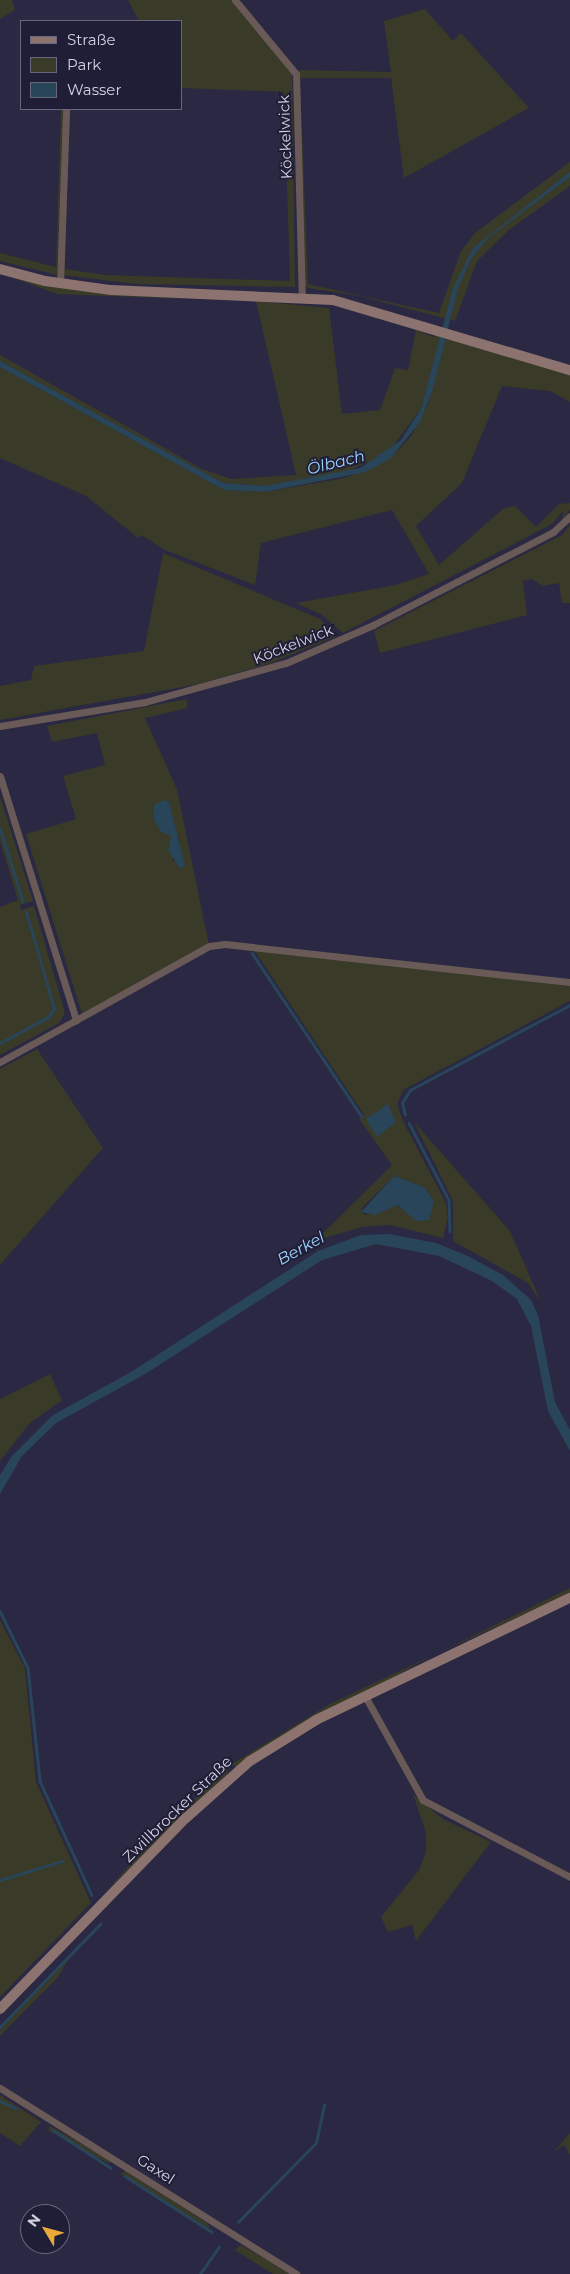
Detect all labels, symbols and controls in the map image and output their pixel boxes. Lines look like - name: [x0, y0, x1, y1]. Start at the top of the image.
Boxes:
- legend: [20, 20, 182, 110]
- text: Straße: [67, 30, 116, 49]
- text: Park: [67, 55, 101, 74]
- text: Wasser: [67, 80, 121, 99]
- street label: Köckelwick: [275, 95, 295, 179]
- water label: Ölbach: [305, 447, 367, 479]
- street label: Köckelwick: [250, 620, 336, 668]
- water label: Berkel: [274, 1228, 328, 1270]
- street label: Zwillbrocker Straße: [119, 1752, 235, 1866]
- street label: Gaxel: [134, 2150, 178, 2188]
- north arrow: [20, 2204, 70, 2254]
- text: N: [23, 2211, 44, 2231]

